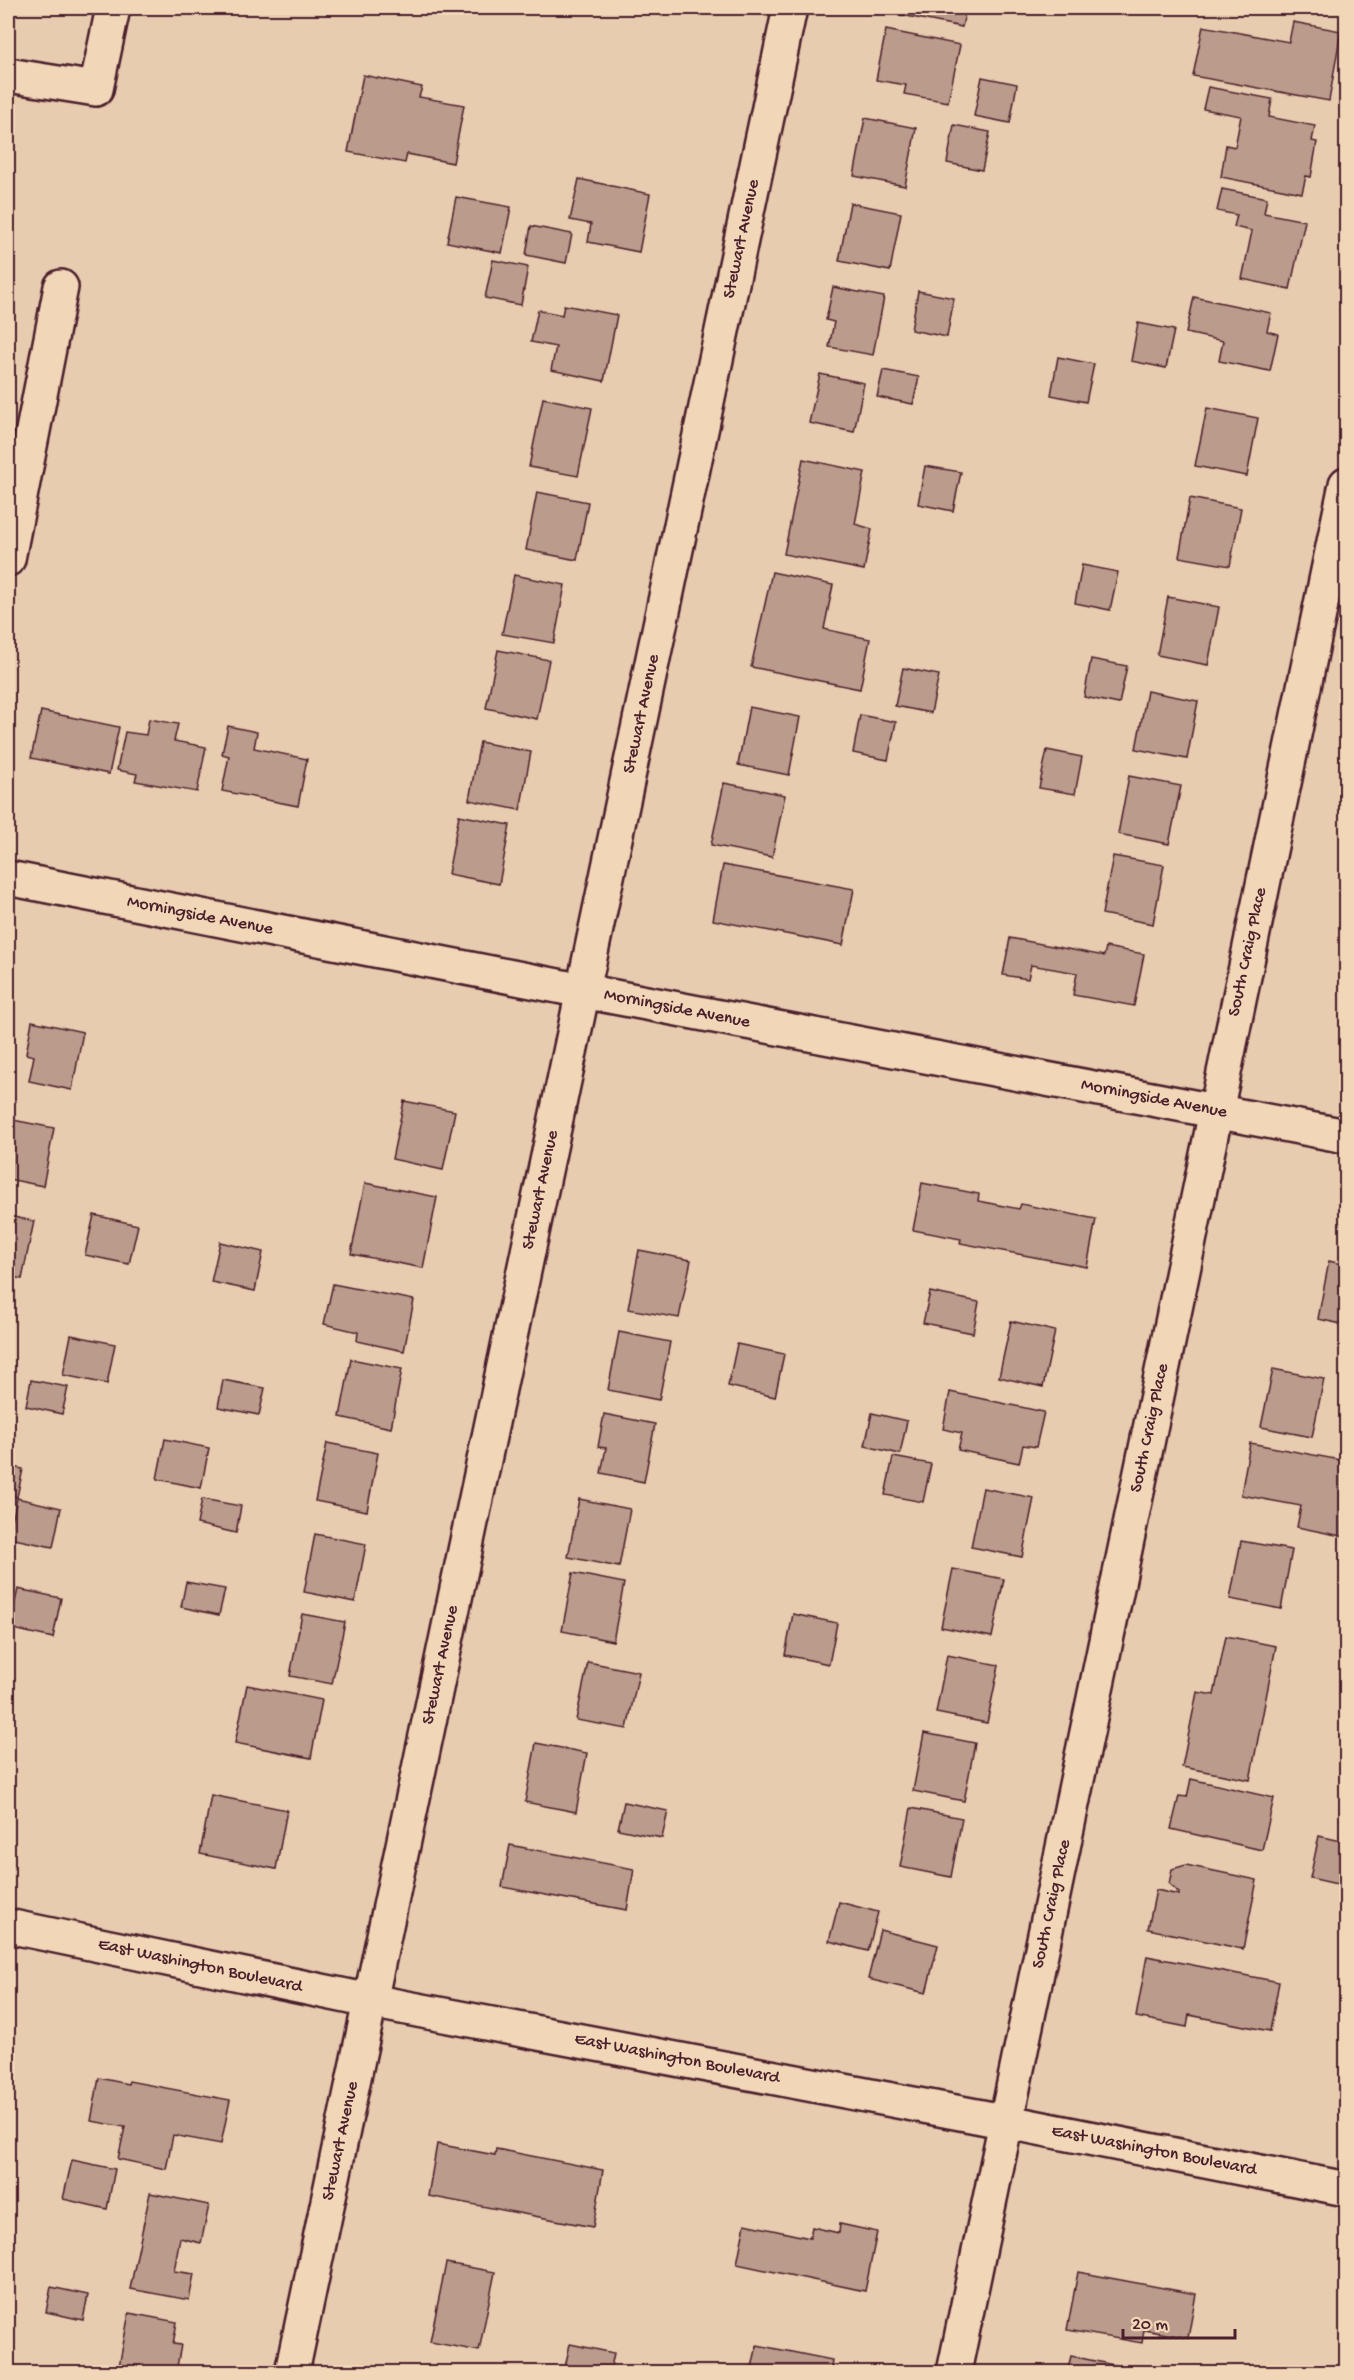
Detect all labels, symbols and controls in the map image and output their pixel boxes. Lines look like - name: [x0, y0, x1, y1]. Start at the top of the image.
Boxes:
- street label: Stewart Avenue: [719, 177, 765, 300]
- street label: Stewart Avenue: [619, 652, 665, 775]
- street label: South Craig Place: [1224, 885, 1272, 1018]
- street label: Morningside Avenue: [125, 892, 275, 941]
- street label: Morningside Avenue: [602, 985, 752, 1034]
- street label: Morningside Avenue: [1079, 1075, 1229, 1124]
- street label: Stewart Avenue: [518, 1128, 564, 1251]
- street label: South Craig Place: [1126, 1361, 1174, 1494]
- street label: Stewart Avenue: [418, 1603, 464, 1726]
- street label: South Craig Place: [1028, 1837, 1076, 1970]
- street label: East Washington Boulevard: [96, 1934, 305, 1998]
- street label: East Washington Boulevard: [573, 2029, 783, 2089]
- street label: Stewart Avenue: [318, 2079, 364, 2202]
- street label: East Washington Boulevard: [1050, 2121, 1260, 2181]
- scale bar: [1123, 2302, 1236, 2340]
- text: 20 m: [1132, 2315, 1168, 2336]

